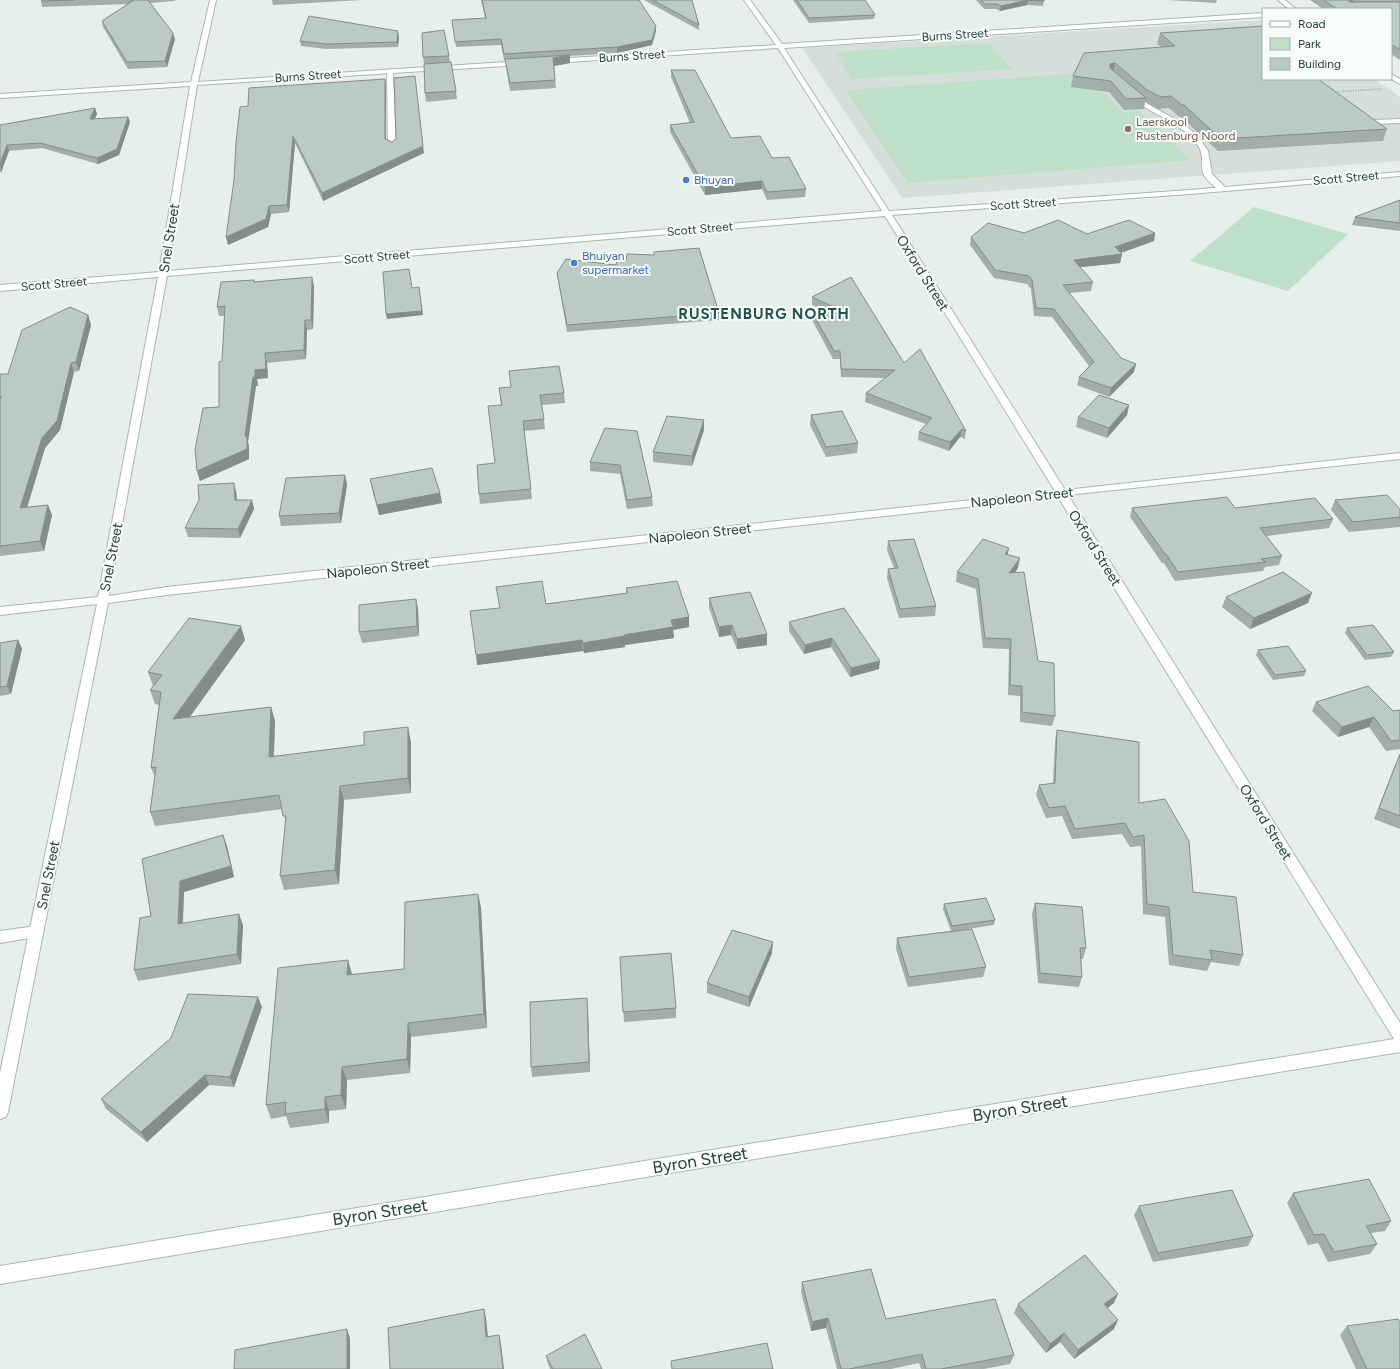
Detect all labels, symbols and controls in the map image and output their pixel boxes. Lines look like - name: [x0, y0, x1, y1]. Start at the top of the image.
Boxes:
- legend: [1262, 8, 1392, 80]
- text: Road: [1298, 17, 1326, 31]
- street label: Burns Street: [921, 26, 989, 44]
- text: Park: [1298, 37, 1321, 51]
- street label: Burns Street: [598, 47, 666, 65]
- text: Building: [1298, 57, 1341, 71]
- street label: Burns Street: [274, 67, 342, 85]
- place label: Laerskool Rustenburg Noord: [1136, 115, 1236, 143]
- marker: Laerskool Rustenburg Noord: [1123, 124, 1133, 134]
- street label: Scott Street: [1312, 168, 1380, 188]
- place label: Bhuyan: [694, 173, 734, 187]
- marker: Bhuyan: [681, 175, 691, 185]
- street label: Scott Street: [989, 195, 1057, 213]
- street label: Snel Street: [156, 202, 183, 274]
- street label: Scott Street: [666, 219, 734, 239]
- street label: Oxford Street: [892, 232, 953, 314]
- street label: Scott Street: [343, 247, 411, 267]
- place label: Bhuiyan supermarket: [582, 249, 650, 277]
- marker: Bhuiyan supermarket: [569, 258, 579, 268]
- street label: Scott Street: [20, 274, 88, 294]
- district label: RUSTENBURG NORTH: [678, 305, 850, 323]
- street label: Napoleon Street: [970, 484, 1075, 511]
- street label: Oxford Street: [1064, 507, 1125, 589]
- street label: Napoleon Street: [648, 520, 753, 547]
- street label: Snel Street: [96, 521, 126, 593]
- street label: Napoleon Street: [326, 555, 431, 582]
- street label: Oxford Street: [1235, 781, 1296, 863]
- street label: Snel Street: [33, 839, 63, 911]
- street label: Byron Street: [971, 1091, 1069, 1125]
- street label: Byron Street: [651, 1143, 749, 1177]
- street label: Byron Street: [331, 1195, 429, 1229]

